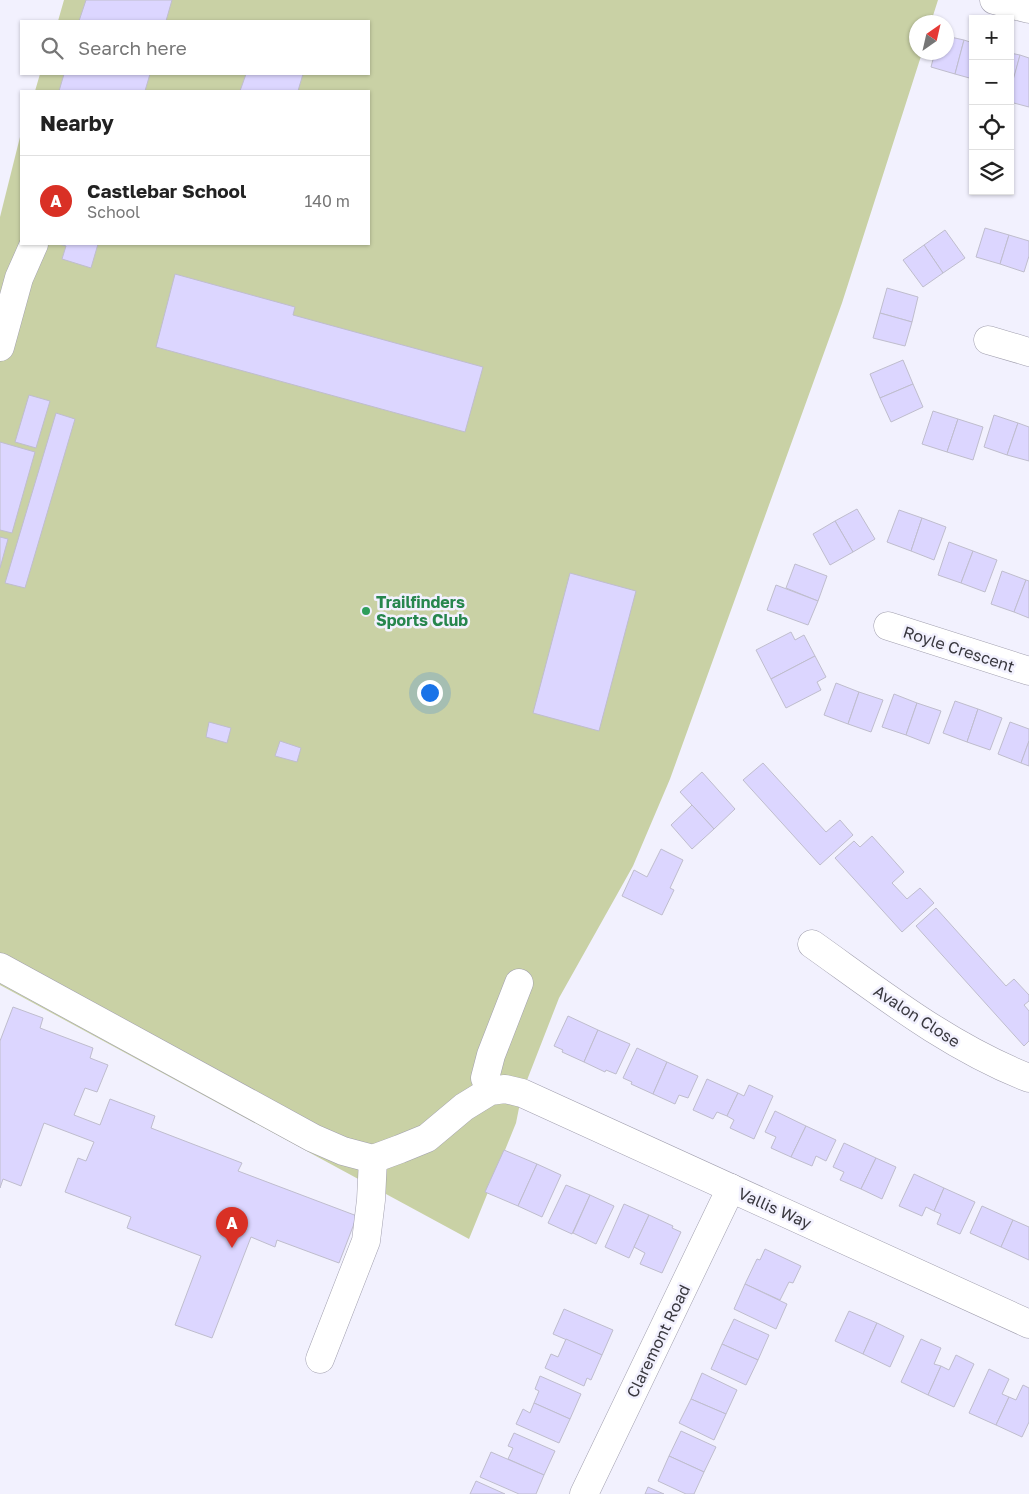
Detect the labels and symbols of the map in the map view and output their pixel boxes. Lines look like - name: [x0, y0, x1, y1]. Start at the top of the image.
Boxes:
- north arrow: [909, 15, 954, 60]
- place label: Trailfinders Sports Club: [376, 592, 468, 630]
- marker: Trailfinders Sports Club: [360, 605, 372, 617]
- street label: Royle Crescent: [901, 622, 1017, 676]
- your location: [417, 680, 443, 706]
- street label: Avalon Close: [870, 981, 964, 1051]
- street label: Vallis Way: [735, 1183, 815, 1233]
- pin: A: [216, 1207, 248, 1248]
- street label: Claremont Road: [622, 1281, 694, 1401]

